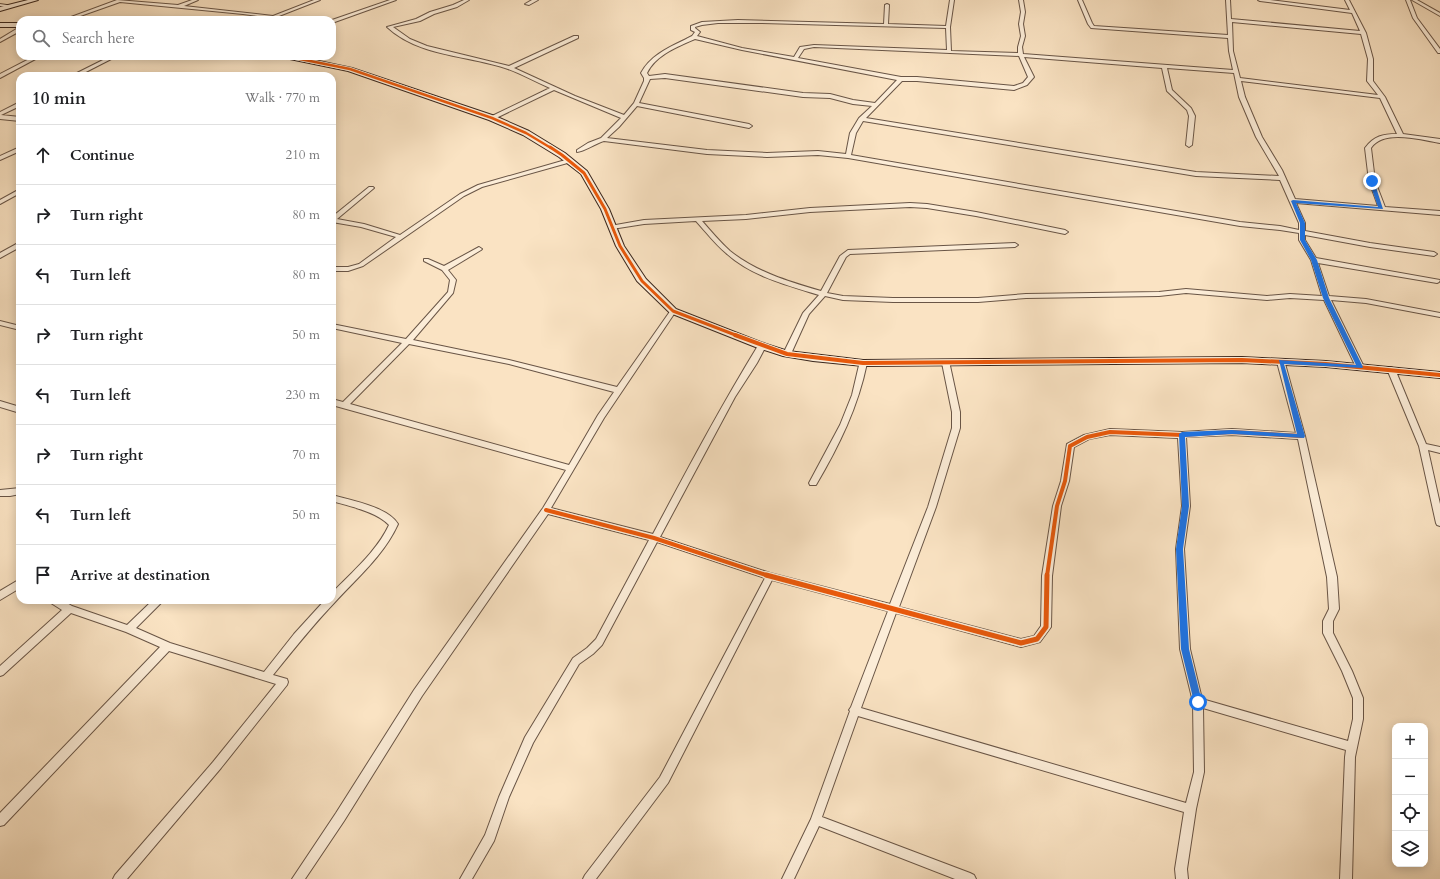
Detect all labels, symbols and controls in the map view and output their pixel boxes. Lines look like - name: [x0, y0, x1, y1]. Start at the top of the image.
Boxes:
- search box: [16, 16, 336, 60]
- icon: search: [30, 27, 52, 49]
- text: Search here: [62, 28, 135, 48]
- text: 10 min: [32, 87, 86, 110]
- text: Walk · 770 m: [245, 89, 320, 107]
- icon: ahead: [32, 144, 54, 166]
- text: Continue: [70, 145, 135, 165]
- text: 210 m: [286, 146, 320, 164]
- route end: [1363, 172, 1381, 190]
- icon: right: [32, 204, 54, 226]
- text: Turn right: [70, 205, 143, 225]
- text: 80 m: [292, 206, 320, 224]
- icon: left: [32, 264, 54, 286]
- text: Turn left: [70, 265, 131, 285]
- text: 80 m: [292, 266, 320, 284]
- icon: right: [32, 324, 54, 346]
- text: Turn right: [70, 325, 143, 345]
- text: 50 m: [292, 326, 320, 344]
- icon: left: [32, 384, 54, 406]
- text: Turn left: [70, 385, 131, 405]
- text: 230 m: [286, 386, 320, 404]
- icon: right: [32, 444, 54, 466]
- text: Turn right: [70, 445, 143, 465]
- text: 70 m: [292, 446, 320, 464]
- icon: left: [32, 504, 54, 526]
- text: Turn left: [70, 505, 131, 525]
- text: 50 m: [292, 506, 320, 524]
- icon: arrive: [32, 564, 54, 586]
- text: Arrive at destination: [70, 565, 210, 585]
- route start: [1189, 693, 1207, 711]
- map controls: [1392, 723, 1428, 867]
- button: +: [1392, 723, 1428, 759]
- button: −: [1392, 759, 1428, 795]
- button: locate: [1392, 795, 1428, 831]
- button: layers: [1392, 831, 1428, 867]

